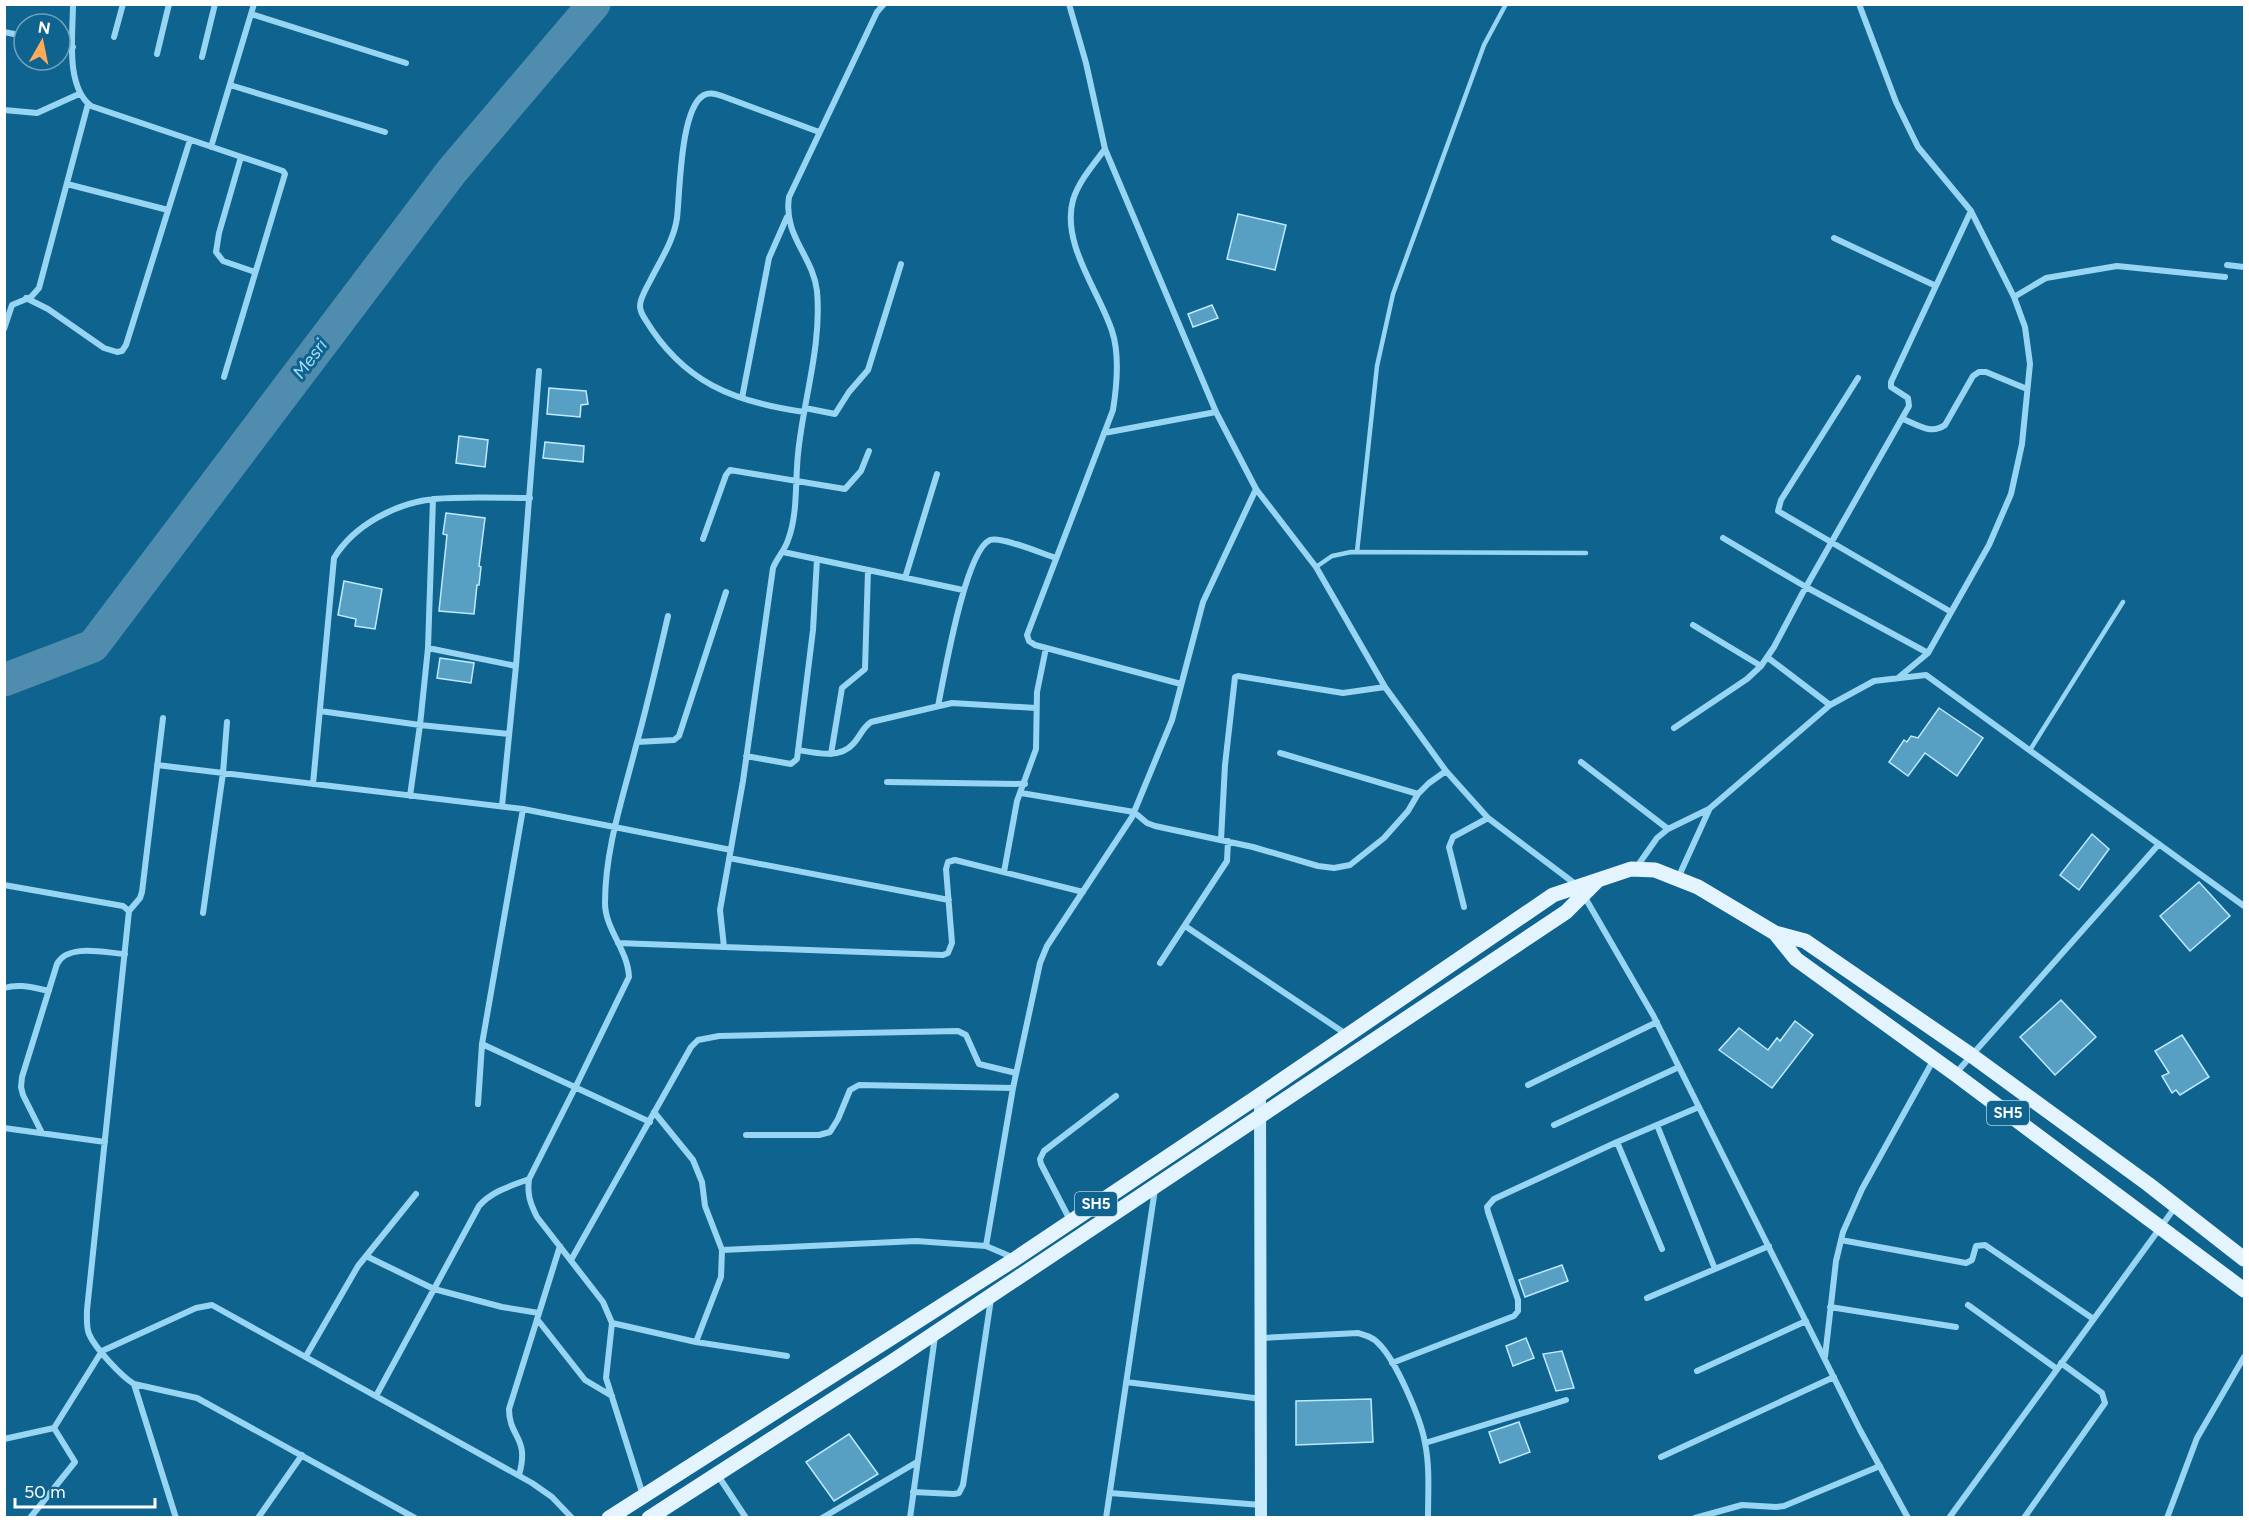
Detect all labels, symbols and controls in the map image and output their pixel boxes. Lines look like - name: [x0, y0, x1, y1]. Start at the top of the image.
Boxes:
- north arrow: [12, 12, 72, 72]
- text: N: [37, 17, 52, 38]
- water label: Mesri: [288, 334, 332, 383]
- road number: SH5: [1987, 1101, 2029, 1125]
- road number: SH5: [1075, 1192, 1117, 1216]
- scale bar: [15, 1471, 154, 1509]
- text: 50 m: [24, 1481, 66, 1503]

